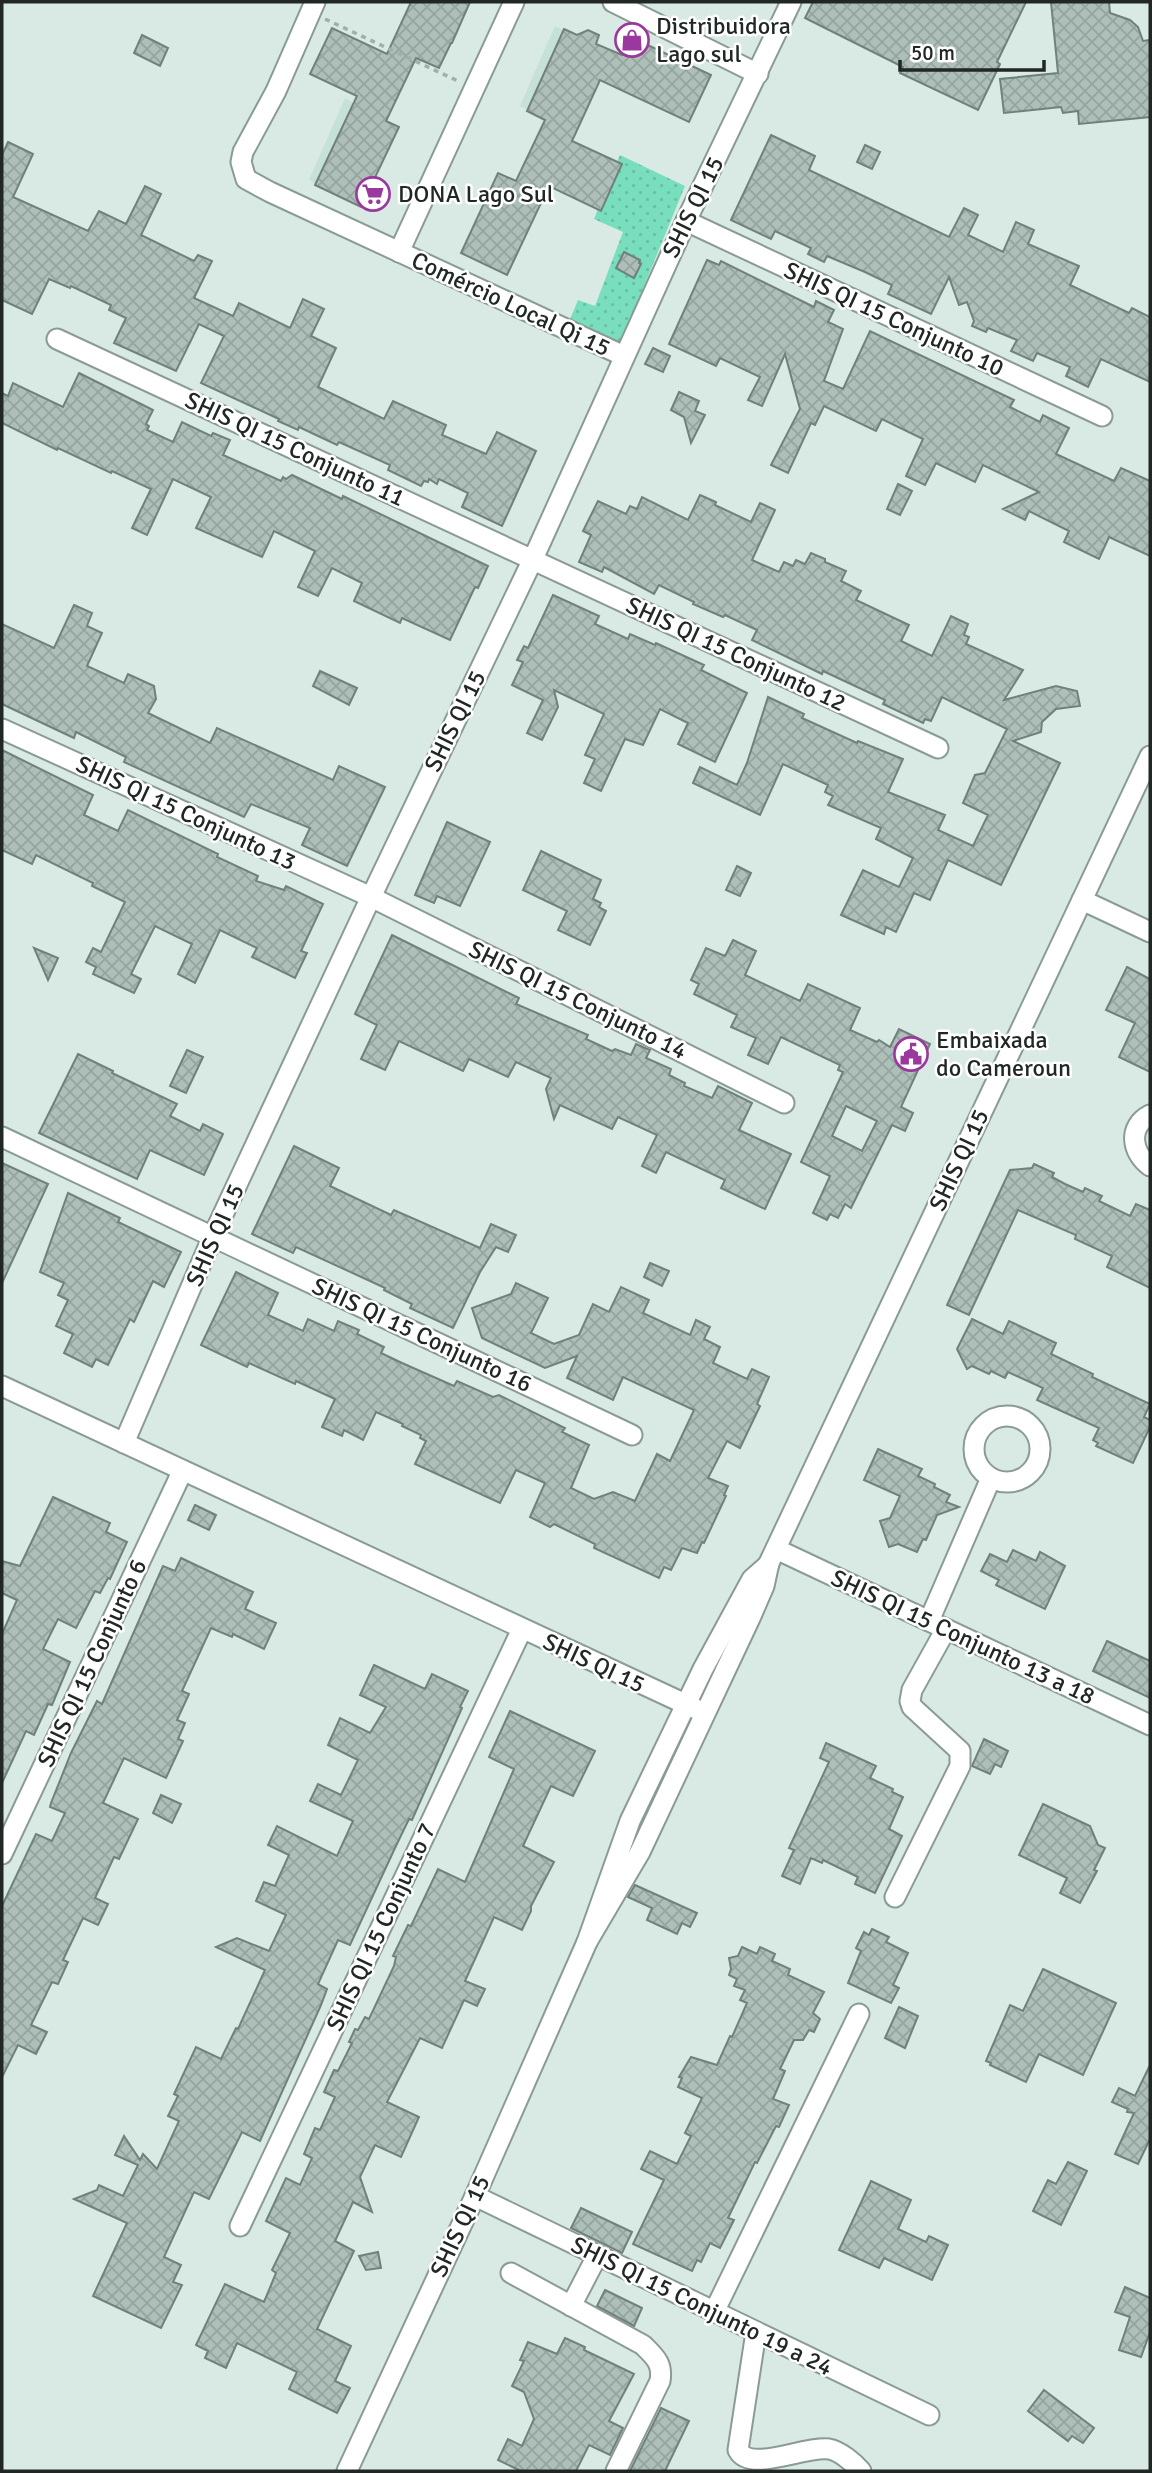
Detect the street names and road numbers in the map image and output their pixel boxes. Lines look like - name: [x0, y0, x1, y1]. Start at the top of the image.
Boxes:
- street label: SHIS QI 15: [656, 151, 730, 263]
- street label: Comércio Local Qi 15: [407, 245, 615, 363]
- street label: SHIS QI 15 Conjunto 10: [779, 255, 1009, 383]
- street label: SHIS QI 15 Conjunto 11: [180, 385, 410, 513]
- street label: SHIS QI 15 Conjunto 12: [621, 590, 851, 718]
- street label: SHIS QI 15: [418, 665, 492, 777]
- street label: SHIS QI 15 Conjunto 13: [71, 749, 301, 877]
- street label: SHIS QI 15 Conjunto 14: [464, 934, 692, 1066]
- street label: SHIS QI 15: [922, 1104, 996, 1216]
- street label: SHIS QI 15: [179, 1179, 251, 1291]
- street label: SHIS QI 15 Conjunto 16: [307, 1271, 537, 1399]
- street label: SHIS QI 15 Conjunto 6: [31, 1554, 153, 1772]
- street label: SHIS QI 15 Conjunto 13 a 18: [826, 1563, 1100, 1711]
- street label: SHIS QI 15: [538, 1626, 650, 1700]
- street label: SHIS QI 15 Conjunto 7: [320, 1818, 442, 2036]
- street label: SHIS QI 15: [423, 2170, 497, 2282]
- street label: SHIS QI 15 Conjunto 19 a 24: [566, 2229, 838, 2383]

